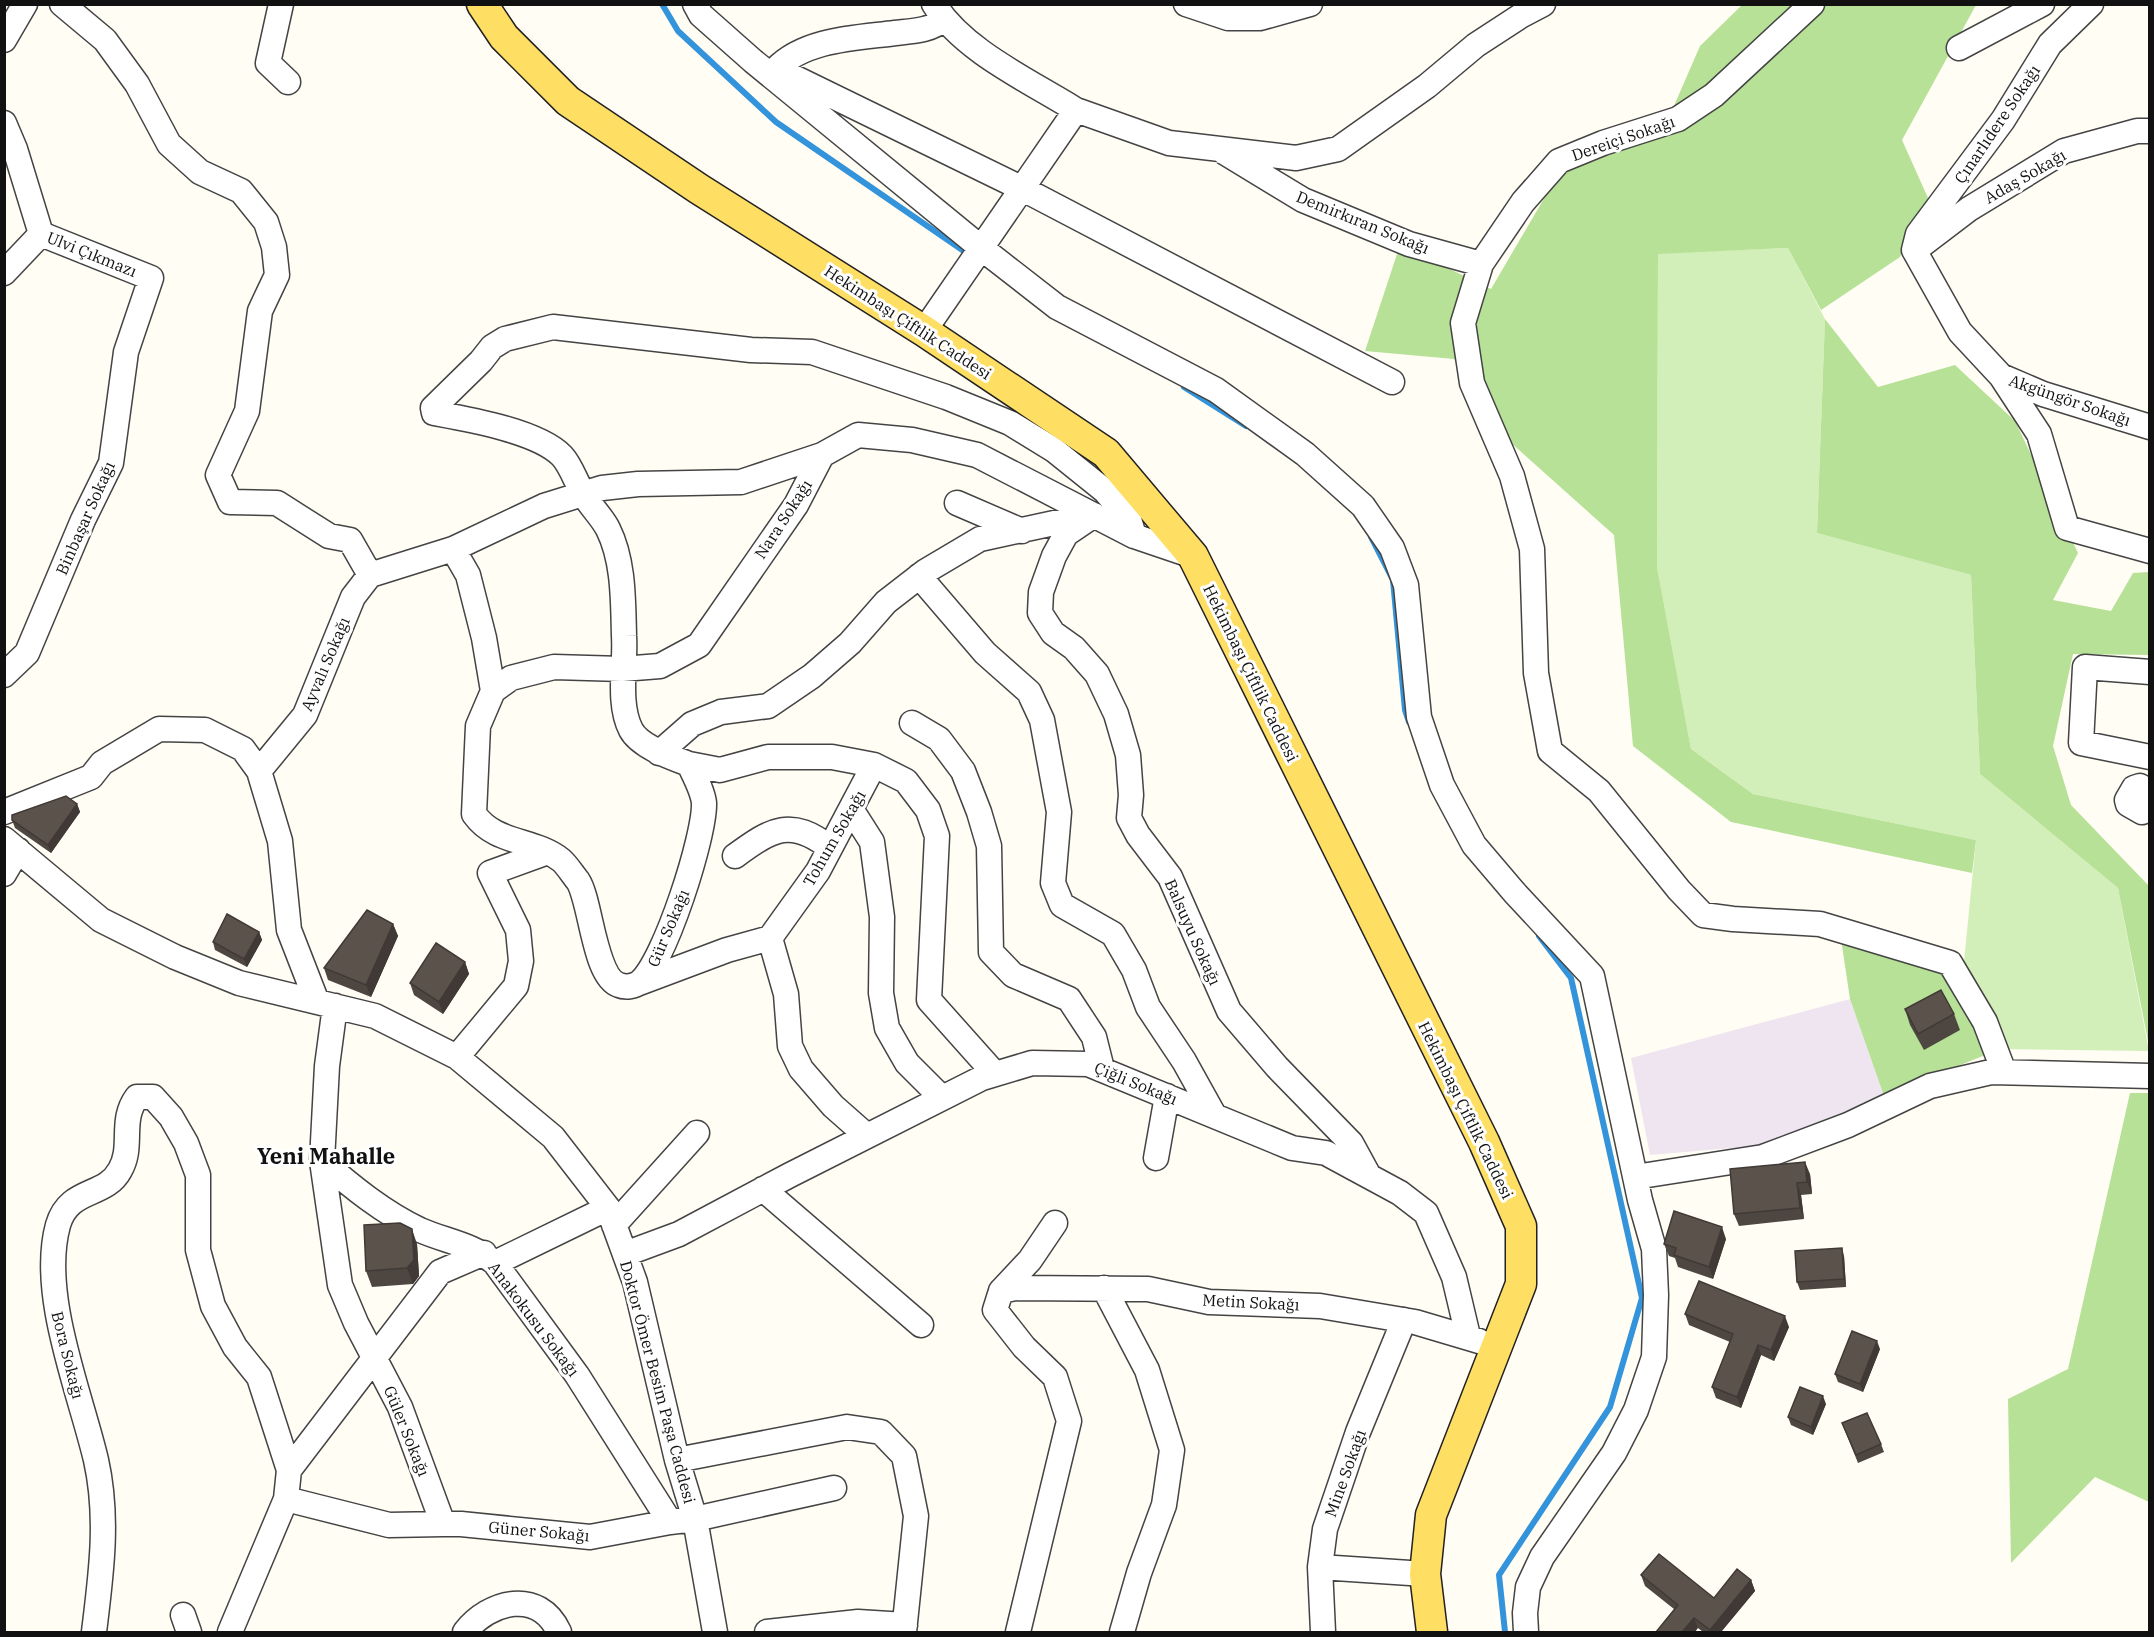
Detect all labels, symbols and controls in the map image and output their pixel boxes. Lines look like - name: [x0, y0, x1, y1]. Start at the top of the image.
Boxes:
- street label: Çınarlıdere Sokağı: [1950, 61, 2044, 187]
- street label: Dereiçi Sokağı: [1569, 111, 1677, 165]
- street label: Adaş Sokağı: [1981, 145, 2069, 207]
- street label: Demirkıran Sokağı: [1294, 186, 1432, 258]
- street label: Ulvi Çıkmazı: [44, 227, 140, 281]
- street label: Hekimbaşı Çiftlik Caddesi: [821, 260, 995, 384]
- street label: Akgüngör Sokağı: [2006, 370, 2134, 430]
- street label: Binbaşar Sokağı: [51, 458, 119, 578]
- street label: Nara Sokağı: [750, 475, 816, 563]
- street label: Hekimbaşı Çiftlik Caddesi: [1199, 581, 1303, 765]
- street label: Ayvalı Sokağı: [296, 614, 354, 714]
- street label: Tohum Sokağı: [798, 786, 870, 890]
- street label: Balsuyu Sokağı: [1161, 876, 1225, 988]
- street label: Gür Sokağı: [643, 886, 693, 970]
- street label: Hekimbaşı Çiftlik Caddesi: [1414, 1018, 1518, 1202]
- street label: Çiğli Sokağı: [1091, 1057, 1181, 1109]
- district label: Yeni Mahalle: [257, 1141, 395, 1170]
- street label: Anakokusu Sokağı: [484, 1258, 584, 1380]
- street label: Doktor Ömer Besim Paşa Caddesi: [616, 1258, 700, 1506]
- street label: Metin Sokağı: [1202, 1289, 1300, 1315]
- street label: Bora Sokağı: [47, 1309, 89, 1401]
- street label: Güler Sokağı: [380, 1383, 434, 1479]
- street label: Mine Sokağı: [1320, 1426, 1370, 1520]
- street label: Güner Sokağı: [488, 1517, 590, 1545]

